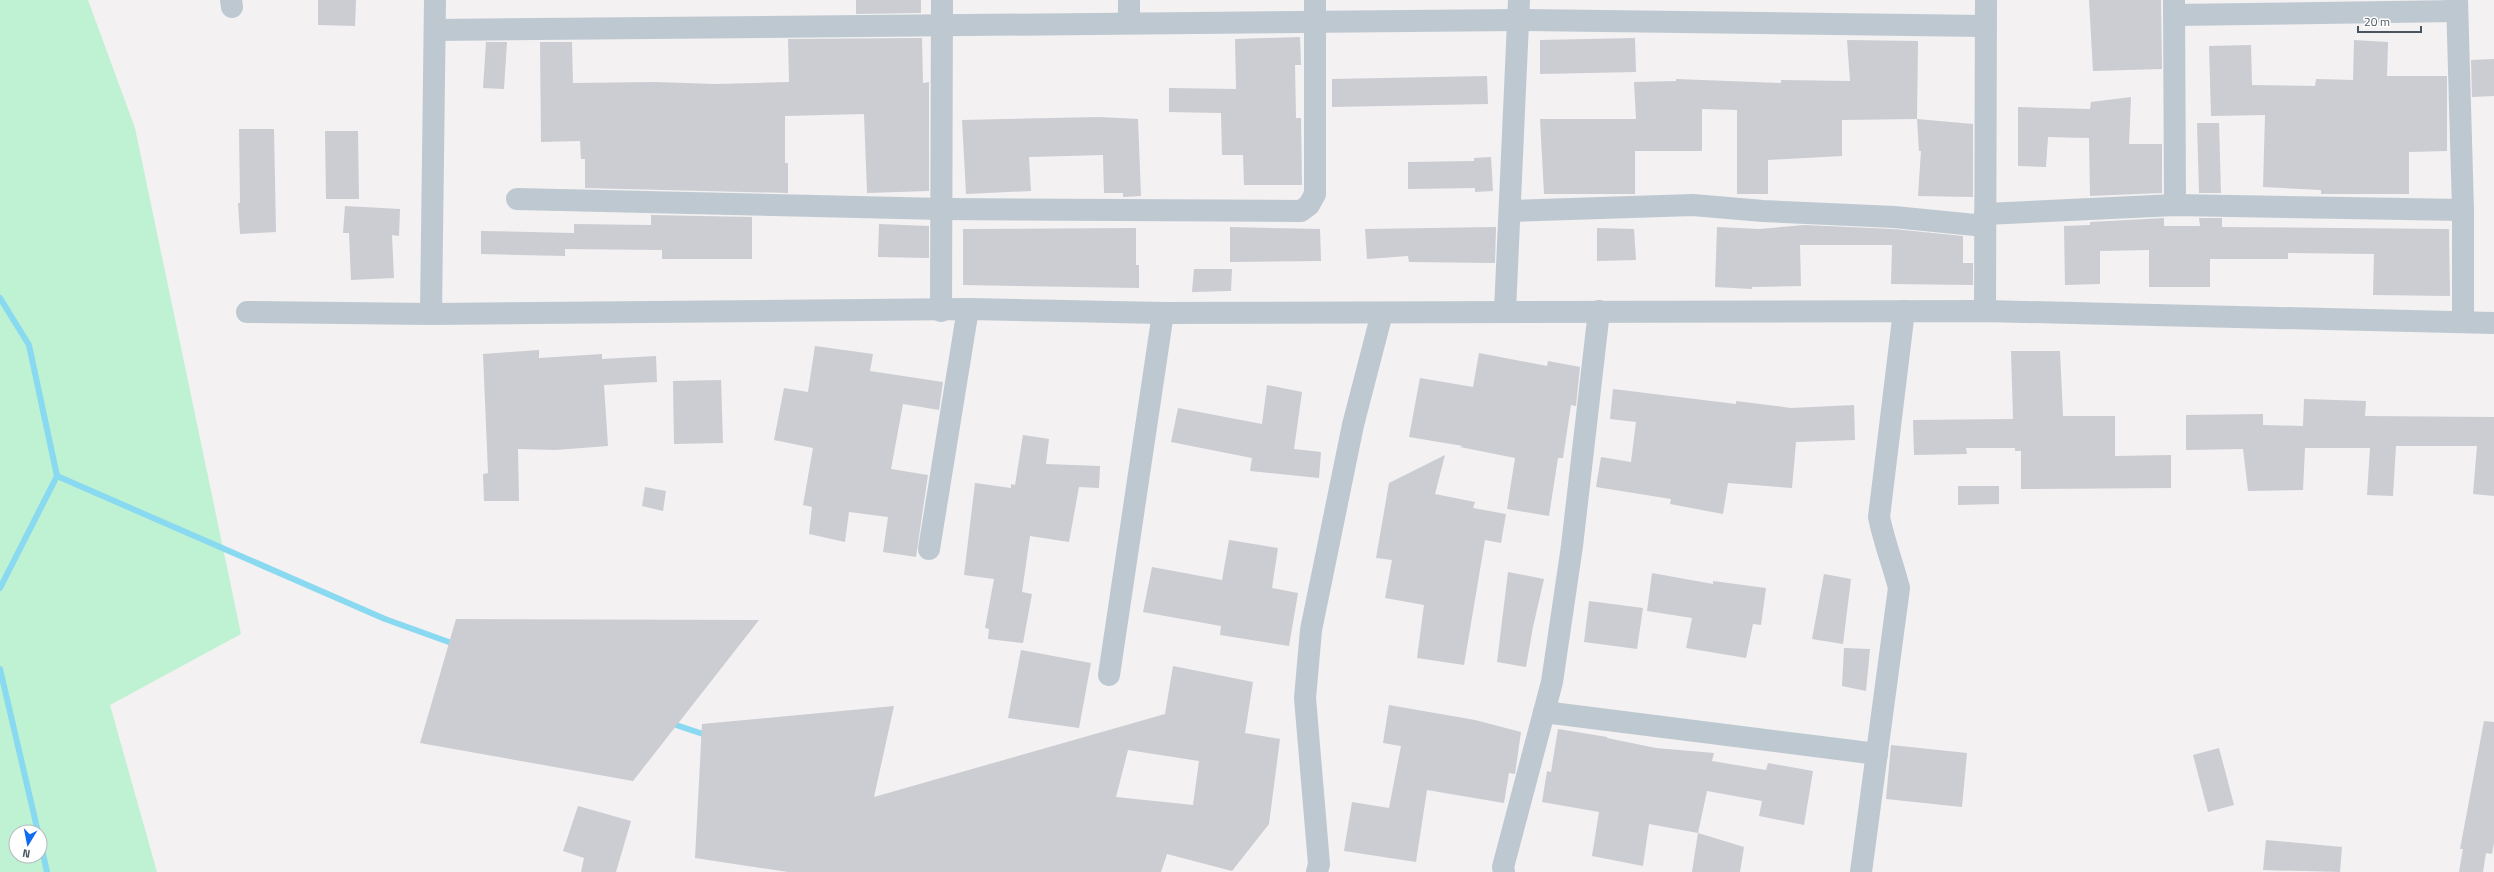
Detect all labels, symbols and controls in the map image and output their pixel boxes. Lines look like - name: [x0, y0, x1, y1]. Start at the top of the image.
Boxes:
- scale bar: [2358, 8, 2421, 34]
- text: 20 m: [2364, 12, 2390, 31]
- north arrow: [8, 824, 48, 864]
- text: N: [21, 845, 31, 862]

